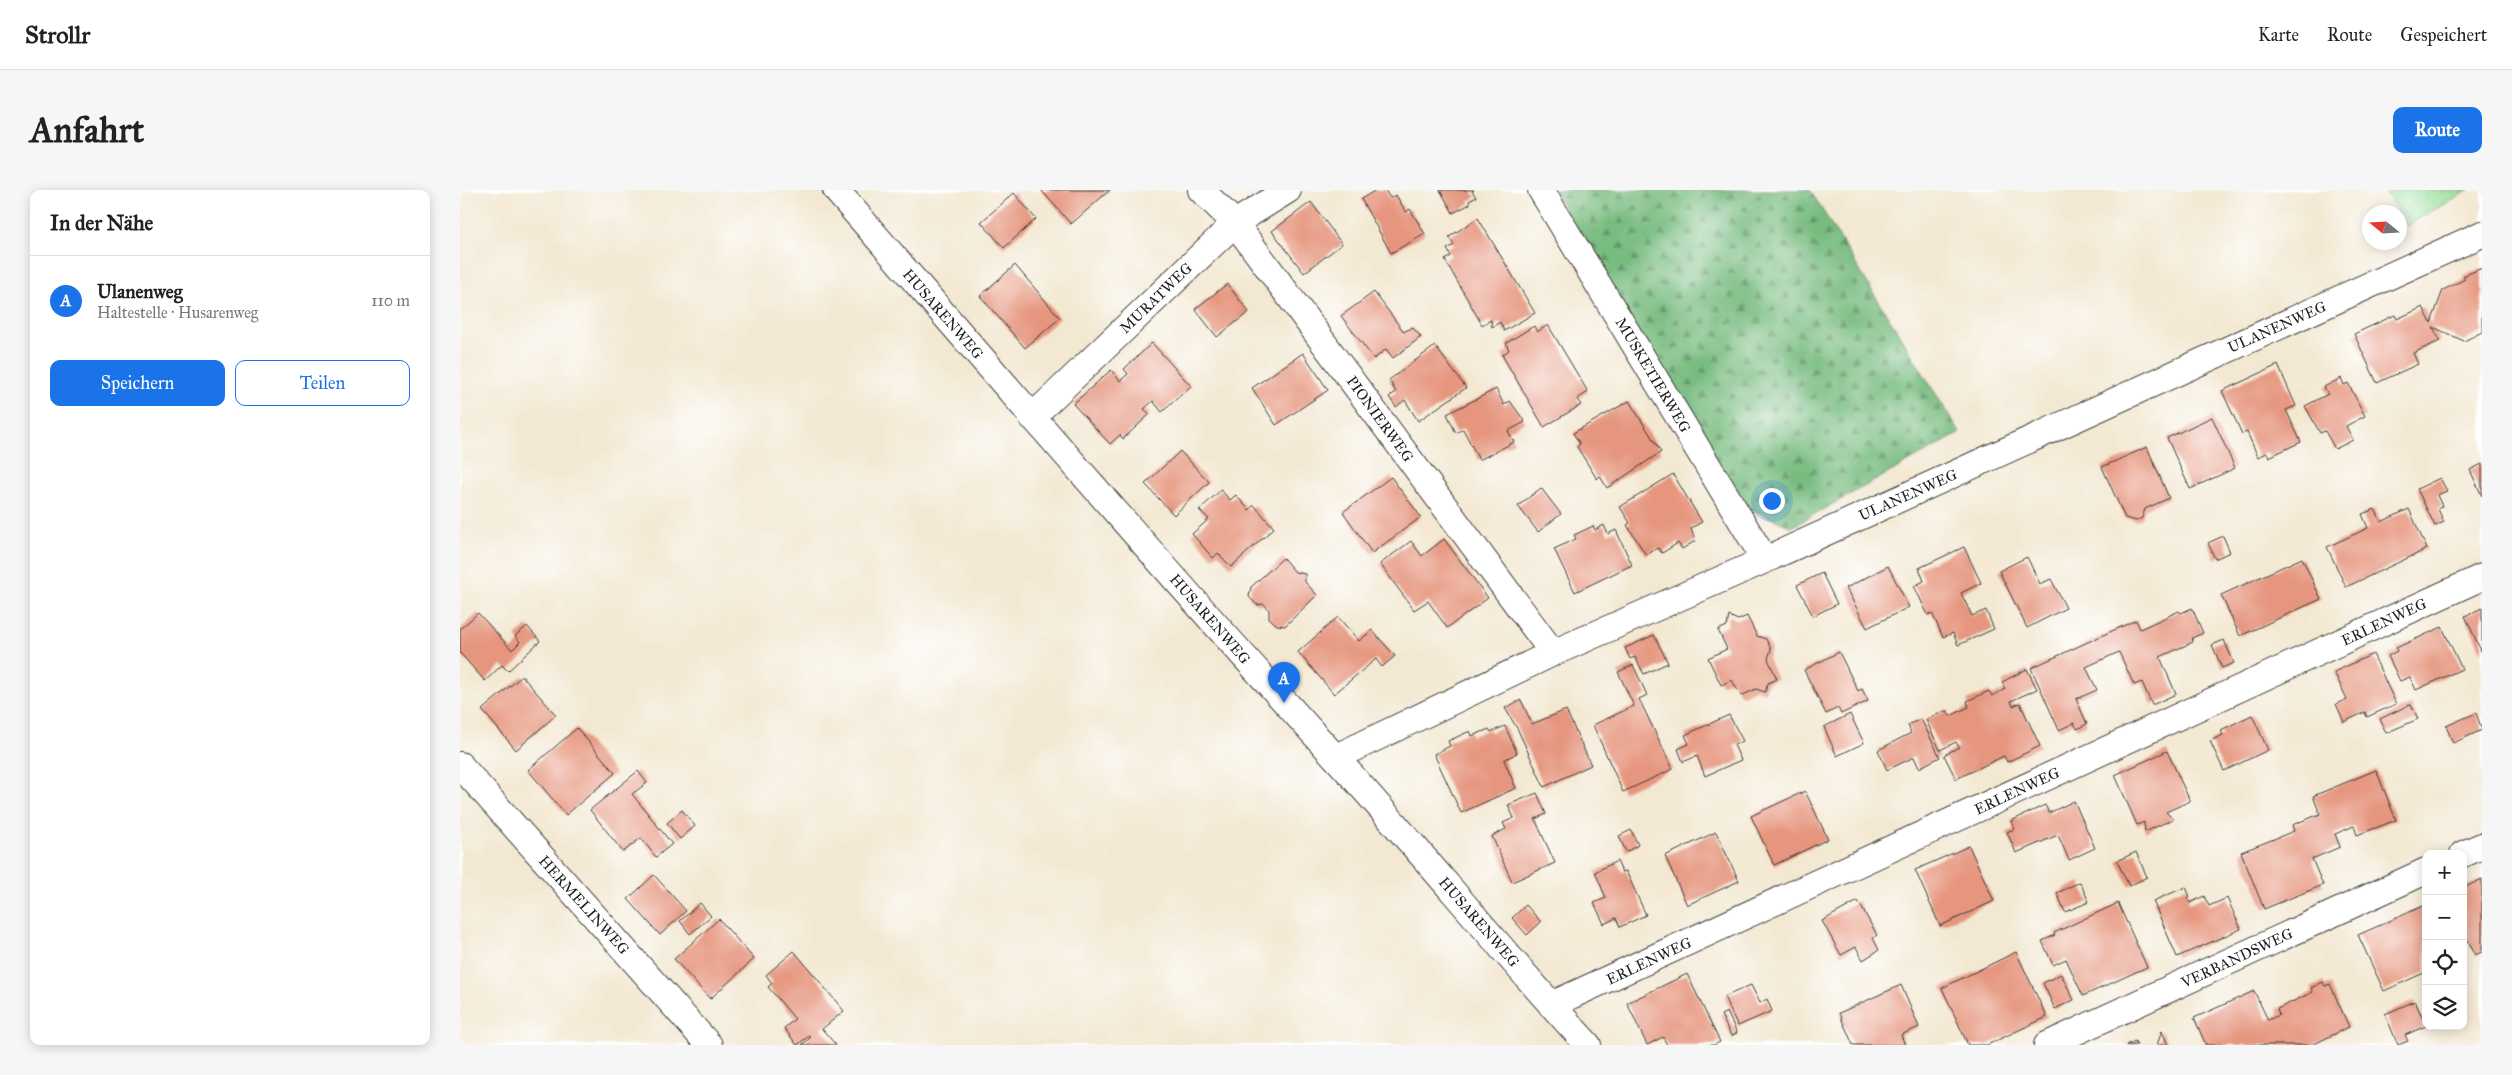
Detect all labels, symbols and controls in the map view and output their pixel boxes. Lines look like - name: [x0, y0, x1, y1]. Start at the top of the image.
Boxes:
- text: Strollr: [25, 20, 90, 50]
- text: Karte: [2258, 24, 2299, 46]
- text: Route: [2327, 24, 2372, 46]
- text: Gespeichert: [2400, 24, 2487, 46]
- button: Route: [2393, 107, 2482, 153]
- text: Anfahrt: [30, 109, 144, 152]
- north arrow: [2362, 205, 2407, 250]
- text: In der Nähe: [50, 210, 153, 236]
- street label: MURATWEG: [1116, 259, 1196, 337]
- street label: HUSARENWEG: [899, 265, 987, 363]
- text: Ulanenweg: [97, 280, 183, 303]
- text: A: [61, 291, 71, 310]
- text: 110 m: [371, 291, 410, 310]
- street label: ULANENWEG: [2225, 297, 2329, 357]
- text: Haltestelle · Husarenweg: [97, 303, 258, 322]
- street label: MUSKETIERWEG: [1612, 314, 1694, 436]
- button: Speichern: [50, 360, 225, 406]
- button: Teilen: [235, 360, 410, 406]
- street label: PIONIERWEG: [1343, 373, 1417, 466]
- street label: ULANENWEG: [1856, 465, 1960, 525]
- your location: [1759, 488, 1785, 514]
- street label: HUSARENWEG: [1166, 570, 1254, 668]
- street label: ERLENWEG: [2339, 594, 2429, 650]
- pin: A: [1268, 662, 1300, 703]
- street label: ERLENWEG: [1972, 763, 2062, 819]
- map controls: [2422, 850, 2467, 1030]
- button: +: [2422, 850, 2467, 895]
- street label: HERMELINWEG: [535, 852, 633, 958]
- street label: HUSARENWEG: [1435, 873, 1523, 971]
- button: −: [2422, 895, 2467, 940]
- street label: VERBANDSWEG: [2178, 924, 2296, 992]
- street label: ERLENWEG: [1604, 933, 1694, 989]
- button: locate: [2422, 940, 2467, 985]
- button: layers: [2422, 985, 2467, 1030]

